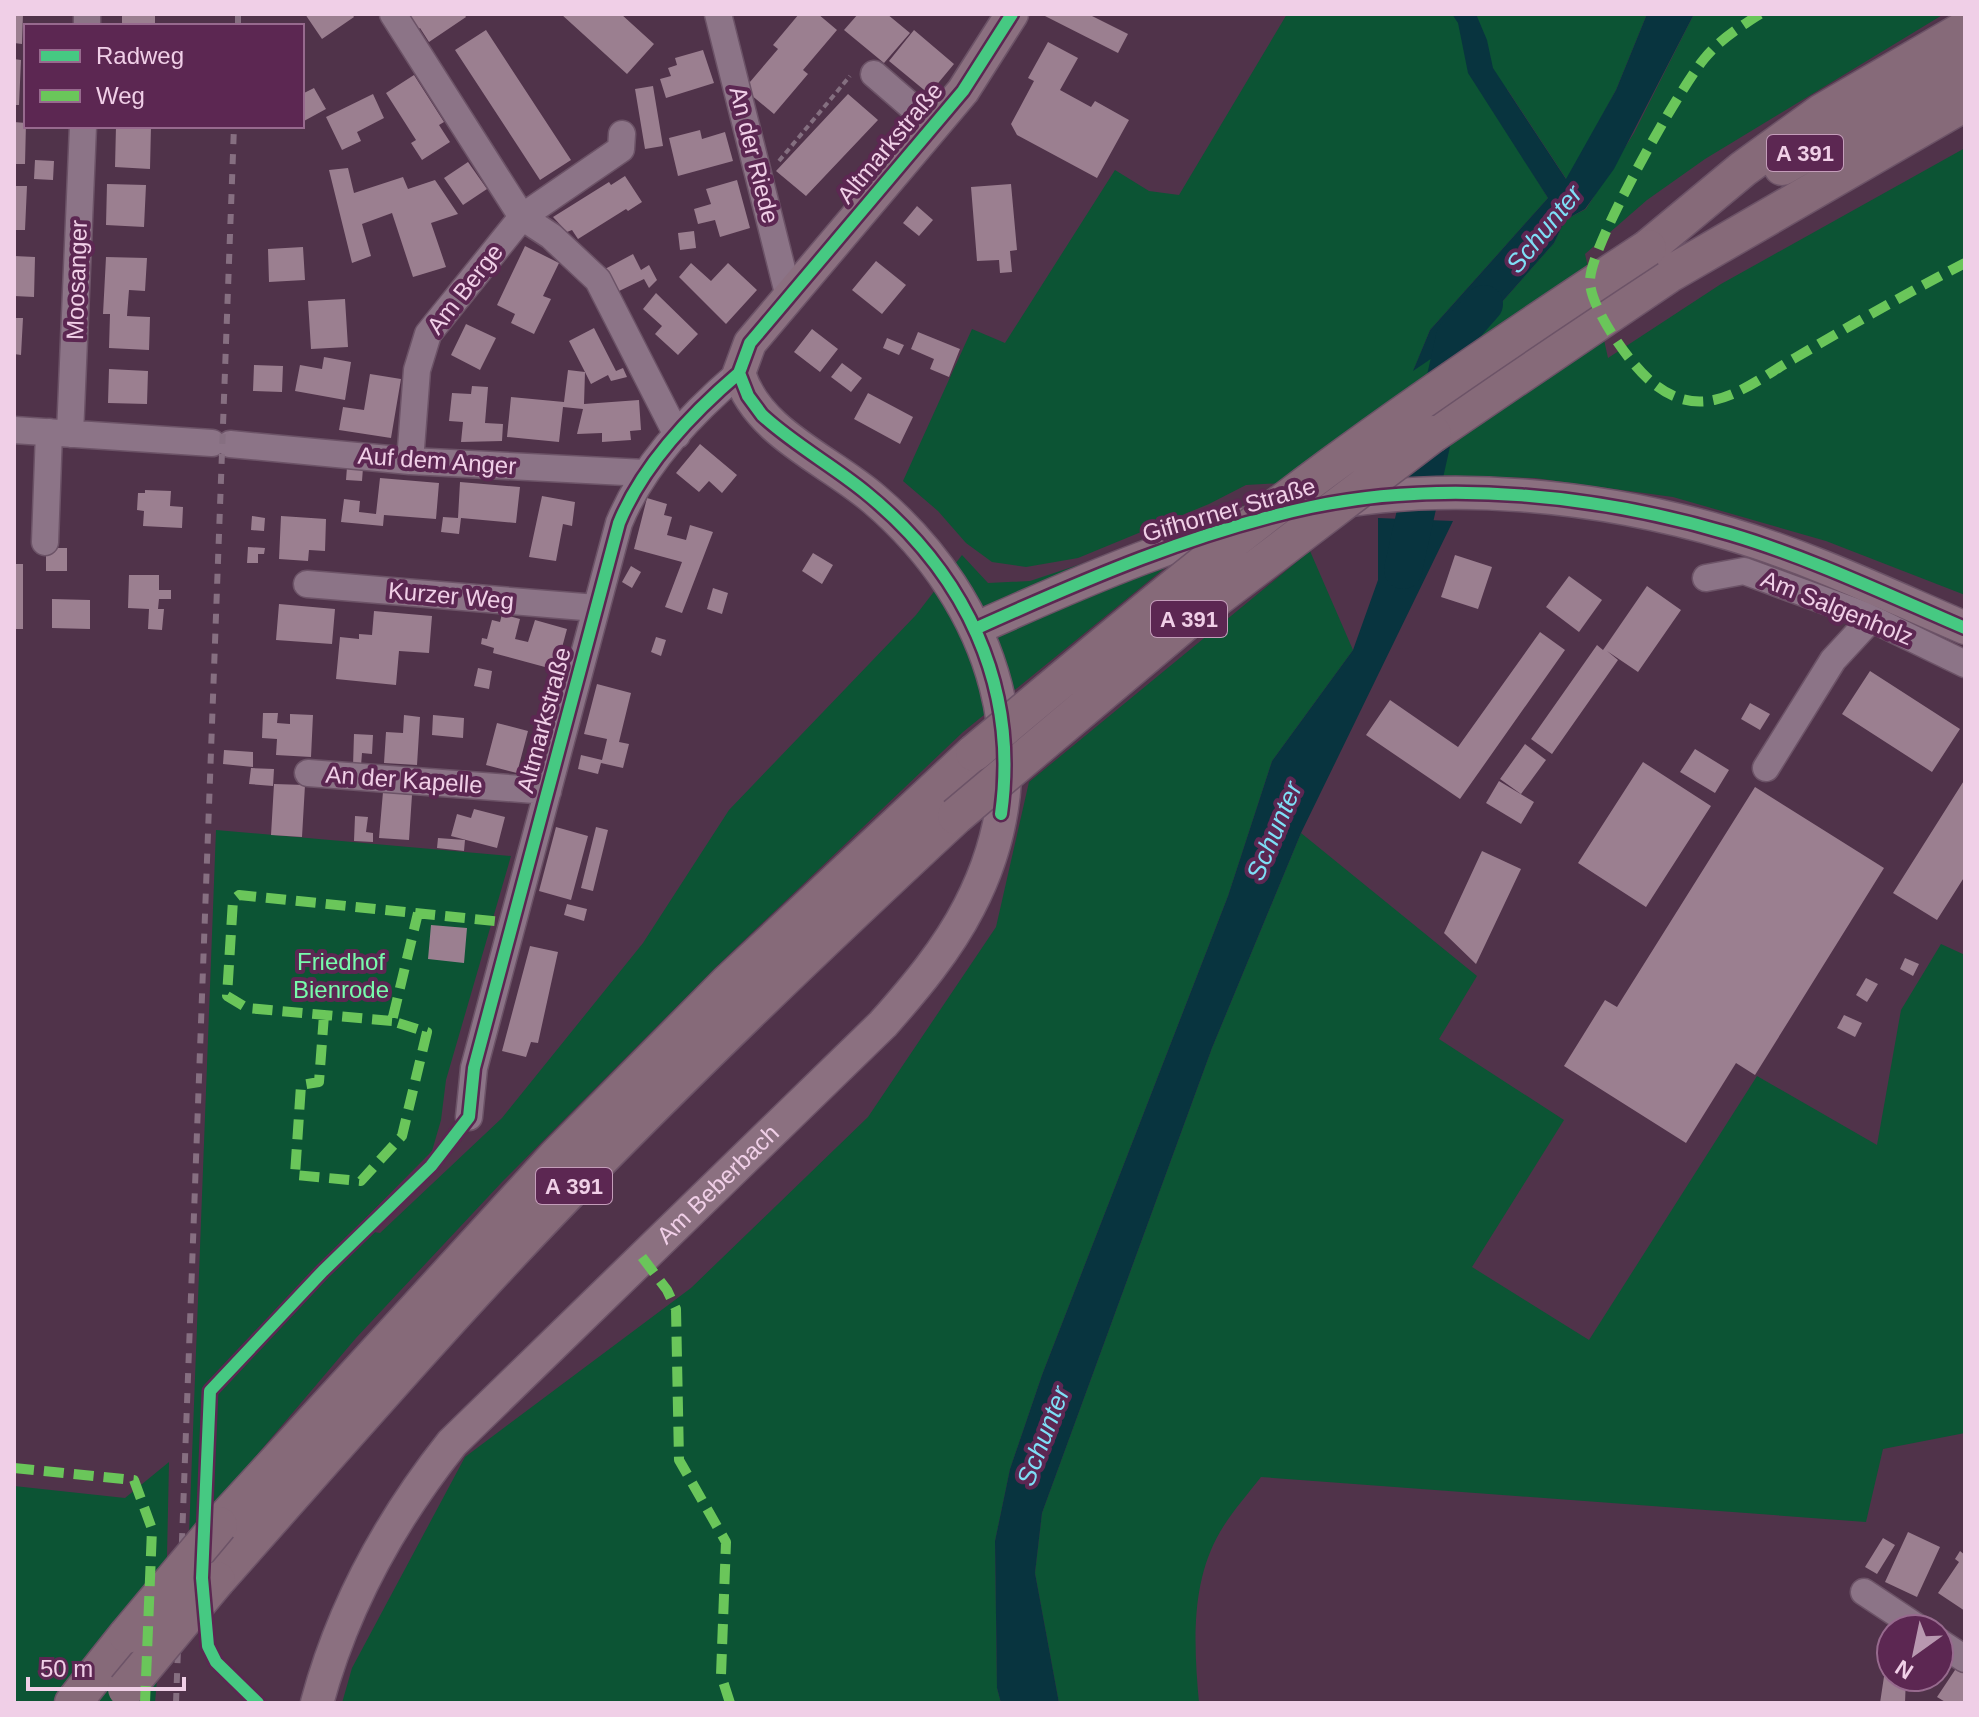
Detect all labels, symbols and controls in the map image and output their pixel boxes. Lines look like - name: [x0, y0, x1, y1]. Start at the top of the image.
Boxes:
- legend: [24, 24, 304, 128]
- text: Radweg: [96, 42, 184, 69]
- street label: Altmarkstraße: [831, 77, 948, 209]
- text: Weg: [96, 82, 145, 109]
- street label: An der Riede: [724, 84, 785, 226]
- road number: A 391: [1767, 135, 1843, 171]
- water label: Schunter: [1500, 178, 1589, 279]
- street label: Moosanger: [61, 220, 92, 340]
- street label: Am Berge: [421, 238, 508, 339]
- street label: Auf dem Anger: [357, 441, 517, 480]
- street label: Gifhorner Straße: [1139, 472, 1318, 547]
- street label: Am Salgenholz: [1757, 565, 1917, 650]
- street label: Kurzer Weg: [387, 577, 515, 614]
- road number: A 391: [1151, 601, 1227, 637]
- street label: Altmarkstraße: [511, 644, 576, 795]
- street label: An der Kapelle: [325, 761, 484, 798]
- water label: Schunter: [1240, 776, 1309, 885]
- park label: Friedhof Bienrode: [293, 948, 389, 1003]
- street label: Am Beberbach: [651, 1119, 784, 1249]
- road number: A 391: [536, 1168, 612, 1204]
- water label: Schunter: [1010, 1381, 1076, 1490]
- north arrow: [1875, 1613, 1955, 1693]
- scale bar: [28, 1641, 184, 1691]
- text: 50 m: [40, 1655, 93, 1682]
- text: N: [1891, 1655, 1918, 1684]

